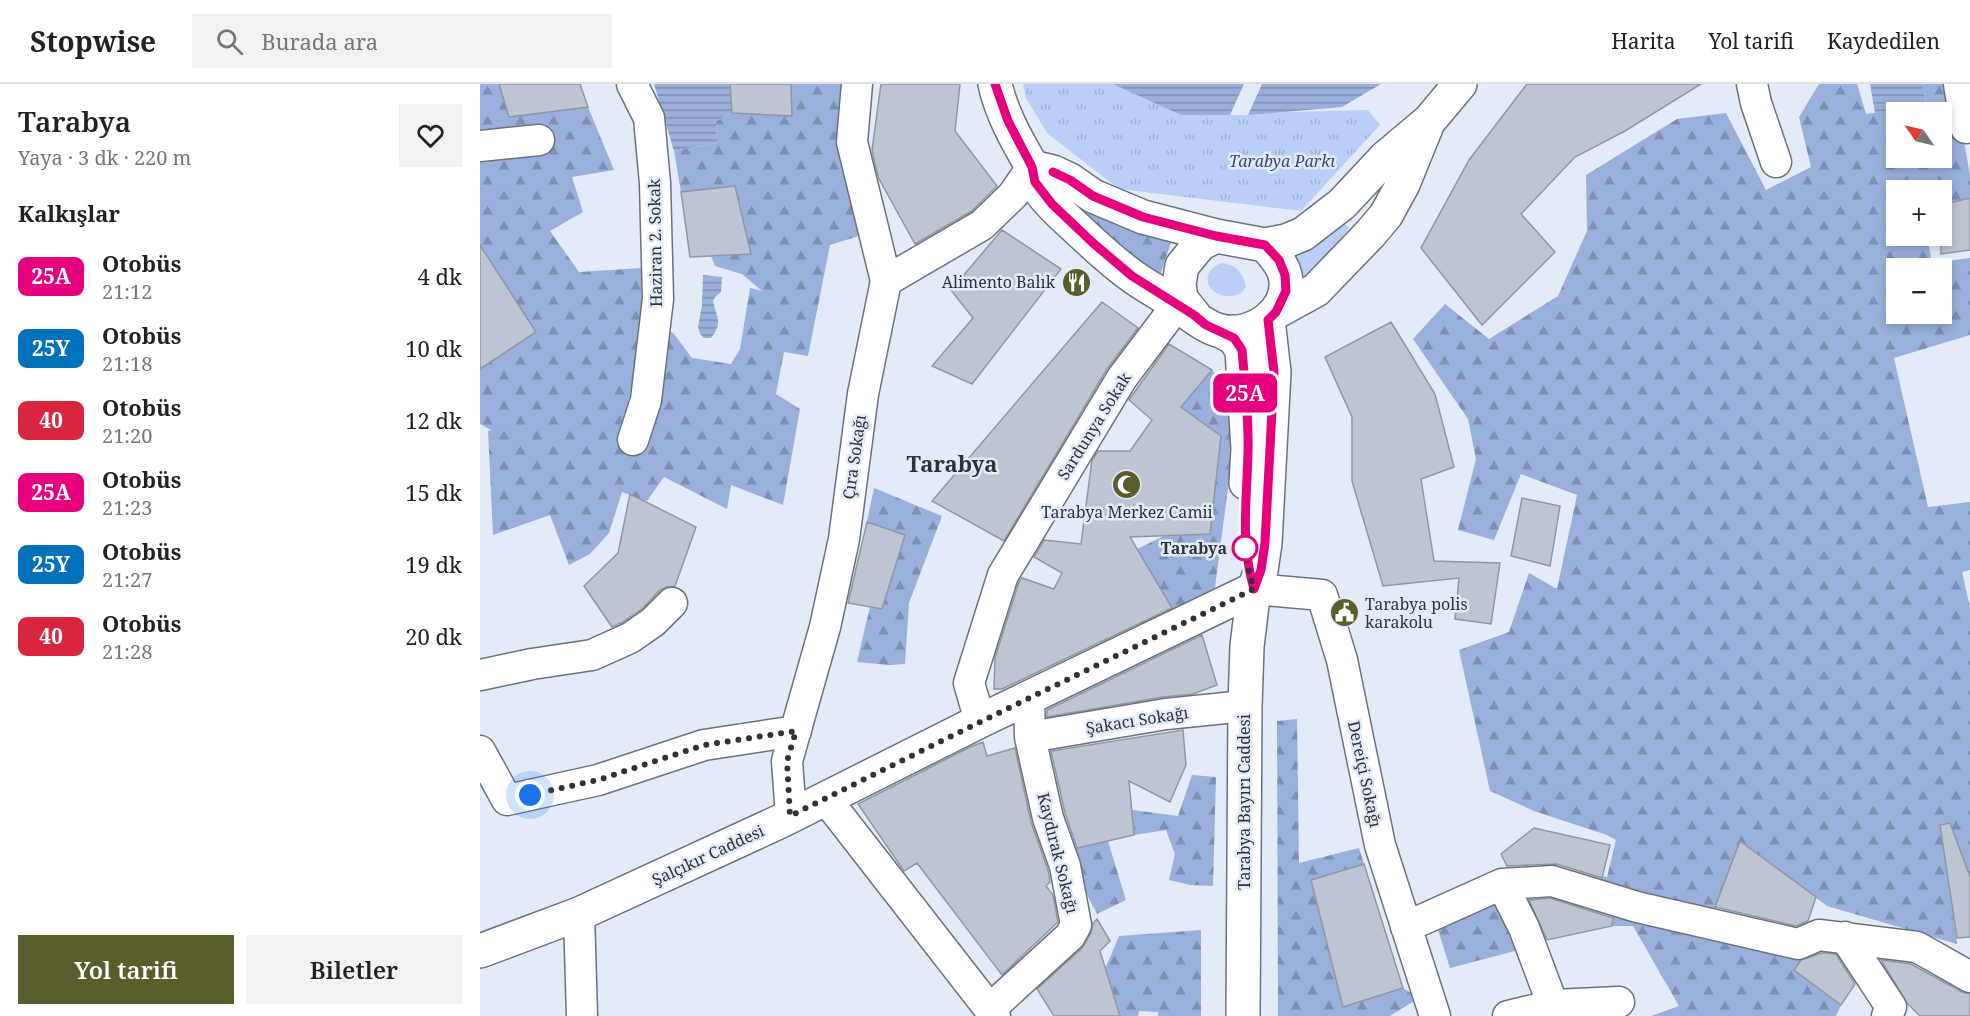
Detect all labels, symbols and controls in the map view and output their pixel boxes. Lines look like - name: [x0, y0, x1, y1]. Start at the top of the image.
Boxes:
- search box: [192, 14, 612, 68]
- text: Stopwise: [30, 22, 156, 60]
- icon: search: [213, 25, 246, 58]
- text: Burada ara: [261, 26, 378, 56]
- text: Harita: [1611, 27, 1675, 55]
- text: Yol tarifi: [1708, 27, 1794, 55]
- text: Kaydedilen: [1827, 27, 1940, 55]
- text: Tarabya: [18, 102, 131, 140]
- north arrow: [1886, 102, 1952, 168]
- map controls: [1886, 102, 1952, 324]
- button: heart: [399, 104, 462, 167]
- text: Yaya · 3 dk · 220 m: [18, 144, 192, 171]
- park label: Tarabya Parkı: [1229, 150, 1335, 172]
- street label: Haziran 2. Sokak: [643, 178, 667, 307]
- button: +: [1886, 180, 1952, 246]
- text: Kalkışlar: [18, 198, 120, 228]
- text: Otobüs: [102, 248, 181, 278]
- button: −: [1886, 258, 1952, 324]
- text: 4 dk: [418, 261, 462, 291]
- text: 25A: [31, 262, 71, 290]
- restaurant icon: Alimento Balık: [1060, 266, 1092, 298]
- place label: Alimento Balık: [942, 271, 1056, 293]
- text: 21:12: [102, 278, 152, 305]
- text: Otobüs: [102, 320, 181, 350]
- text: 10 dk: [405, 333, 462, 363]
- text: 25Y: [32, 334, 70, 362]
- text: 21:18: [102, 350, 152, 377]
- street label: Sardunya Sokak: [1052, 367, 1136, 484]
- line badge: 25A: [1210, 374, 1280, 412]
- text: 25A: [1225, 379, 1265, 407]
- text: Otobüs: [102, 392, 181, 422]
- text: 12 dk: [405, 405, 462, 435]
- text: 40: [39, 406, 63, 434]
- street label: Çıra Sokağı: [837, 413, 871, 501]
- text: 21:20: [102, 422, 152, 449]
- district label: Tarabya: [907, 448, 997, 478]
- text: Otobüs: [102, 464, 181, 494]
- mosque icon: Tarabya Merkez Camii: [1111, 468, 1143, 500]
- text: 15 dk: [405, 477, 462, 507]
- text: 25A: [31, 478, 71, 506]
- text: 21:23: [102, 494, 152, 521]
- place label: Tarabya Merkez Camii: [1041, 501, 1213, 523]
- marker: Tarabya: [1232, 535, 1258, 561]
- text: Otobüs: [102, 536, 181, 566]
- place label: Tarabya: [1161, 537, 1227, 559]
- text: 19 dk: [405, 549, 462, 579]
- text: 25Y: [32, 550, 70, 578]
- text: 21:27: [102, 566, 152, 593]
- place label: Tarabya polis karakolu: [1365, 593, 1468, 633]
- public building icon: Tarabya polis karakolu: [1328, 597, 1360, 629]
- text: Otobüs: [102, 608, 181, 638]
- text: 20 dk: [405, 621, 462, 651]
- text: 40: [39, 622, 63, 650]
- text: 21:28: [102, 638, 152, 665]
- street label: Şakacı Sokağı: [1084, 701, 1190, 739]
- street label: Tarabya Bayırı Caddesi: [1233, 714, 1255, 890]
- street label: Dereiçi Sokağı: [1343, 719, 1387, 829]
- your location: [515, 780, 545, 810]
- street label: Kaydırak Sokağı: [1032, 790, 1084, 916]
- street label: Şalçıkır Caddesi: [648, 819, 768, 891]
- button: Yol tarifi: [18, 935, 234, 1004]
- button: Biletler: [246, 935, 462, 1004]

